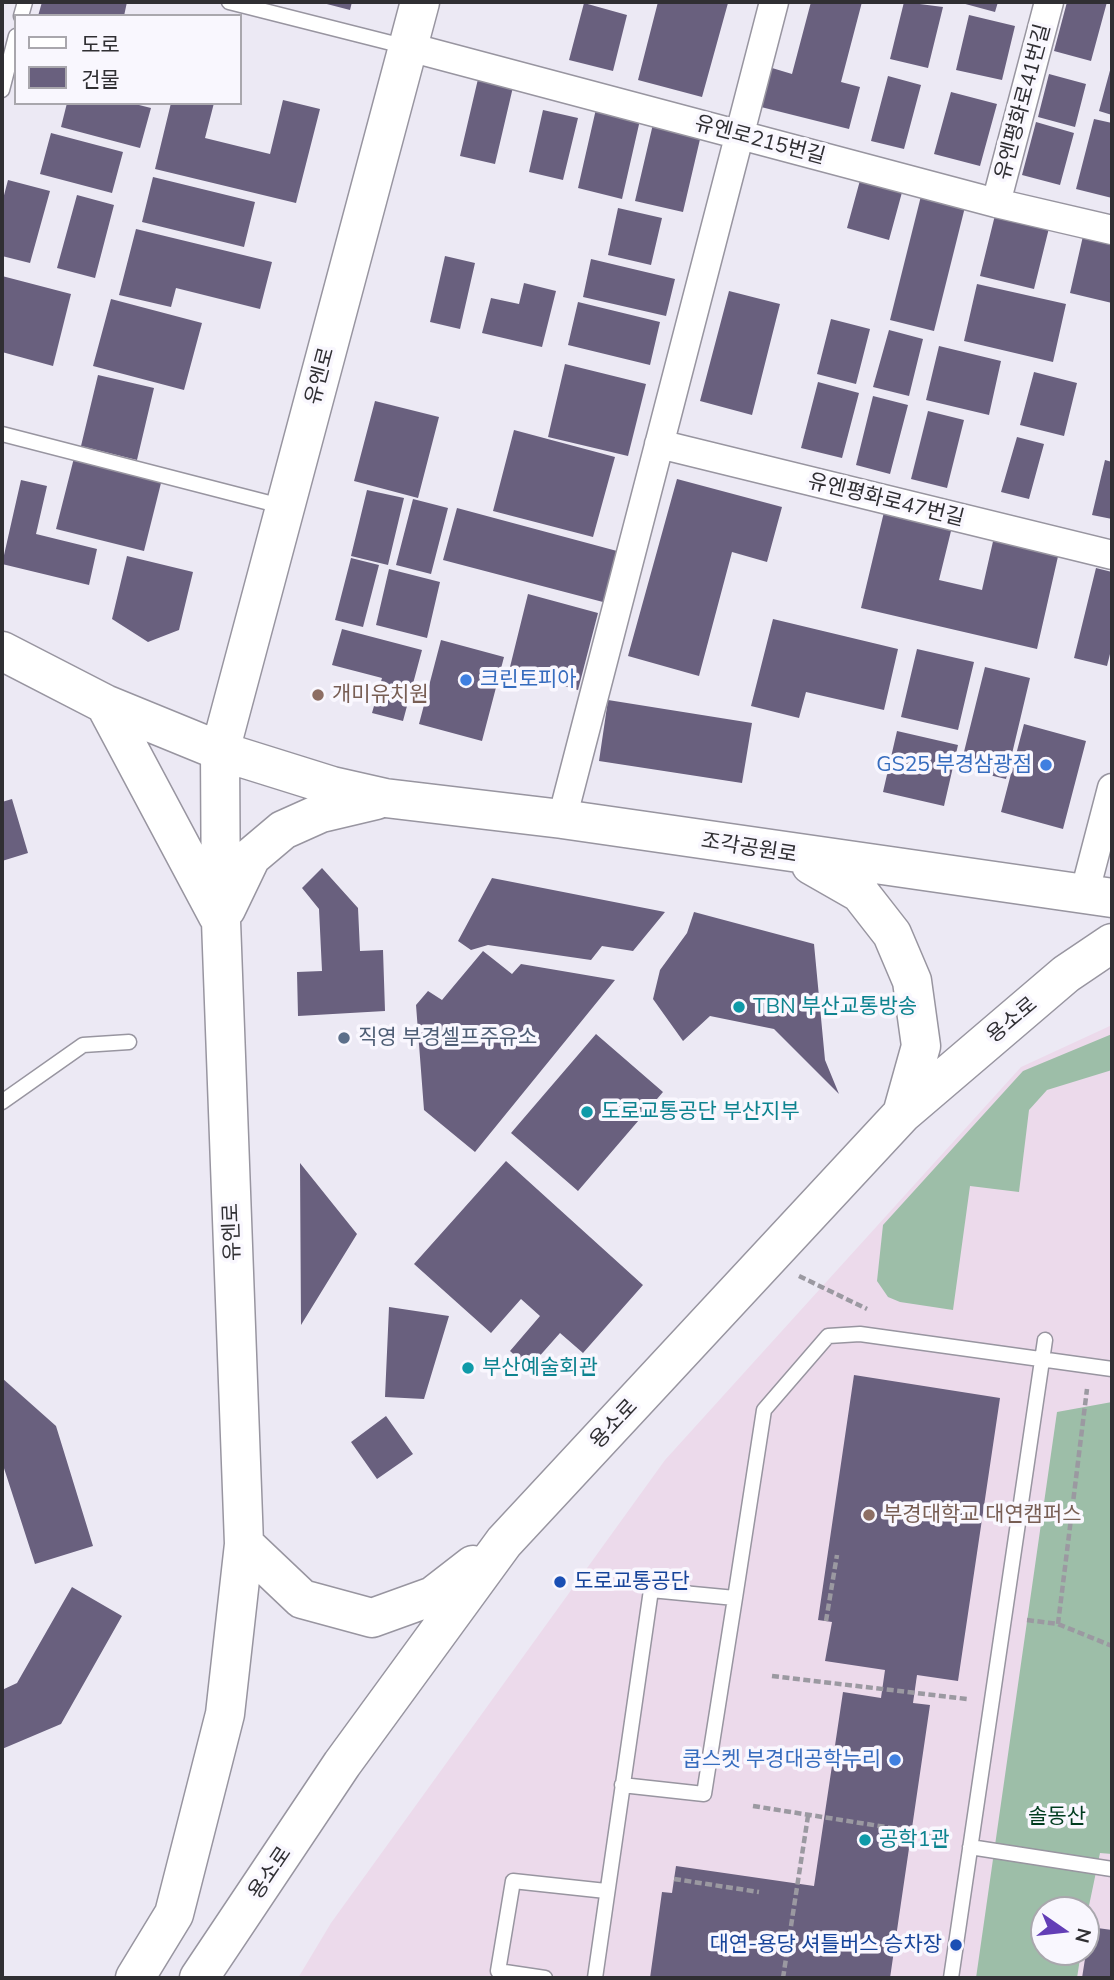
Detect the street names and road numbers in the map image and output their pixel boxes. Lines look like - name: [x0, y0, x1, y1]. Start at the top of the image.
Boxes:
- street label: 유엔평화로41번길: [990, 21, 1056, 183]
- street label: 유엔로215번길: [692, 110, 828, 170]
- street label: 유엔로: [300, 345, 340, 407]
- street label: 유엔평화로47번길: [805, 468, 967, 532]
- street label: 조각공원로: [699, 828, 799, 868]
- street label: 용소로: [982, 992, 1042, 1048]
- street label: 유엔로: [218, 1203, 246, 1261]
- street label: 용소로: [585, 1394, 643, 1454]
- street label: 용소로: [243, 1842, 297, 1904]

